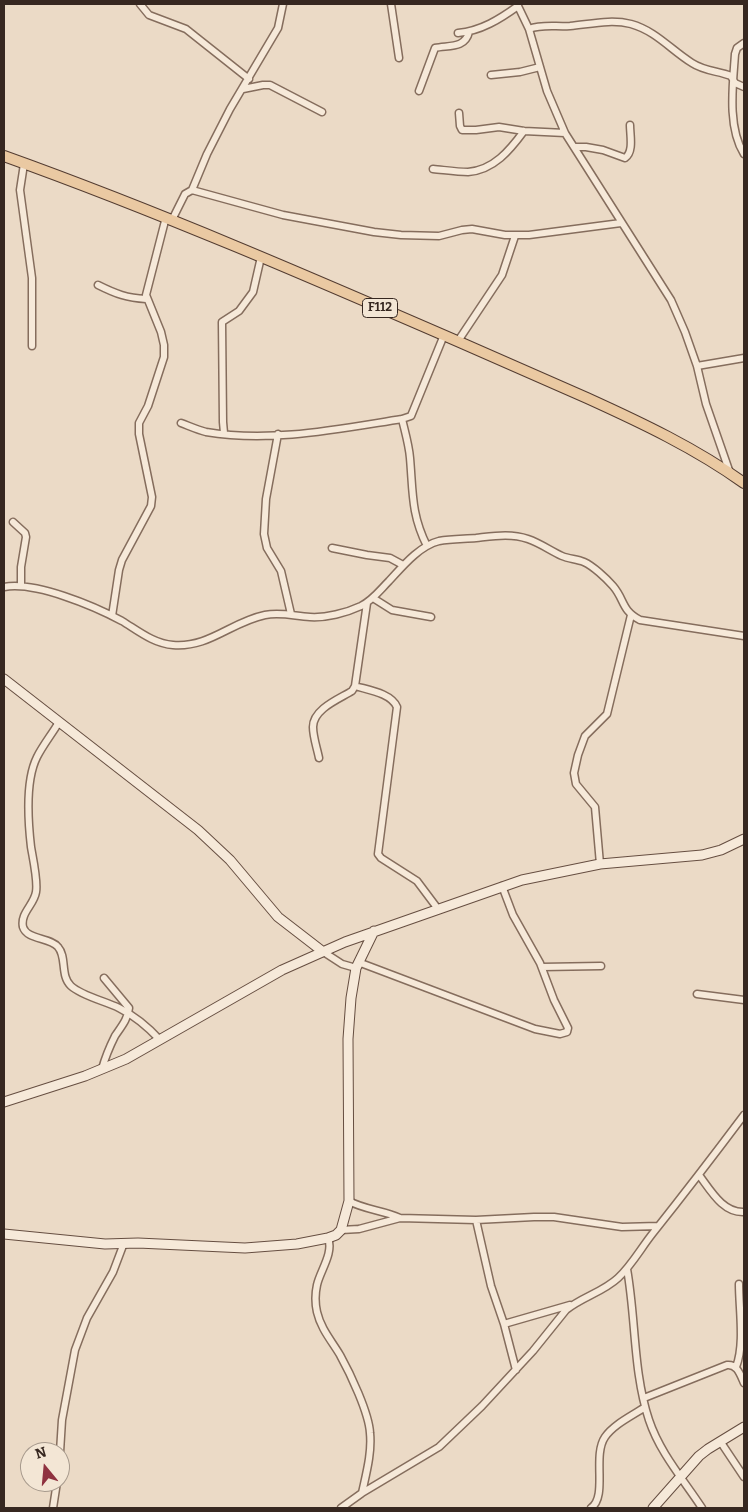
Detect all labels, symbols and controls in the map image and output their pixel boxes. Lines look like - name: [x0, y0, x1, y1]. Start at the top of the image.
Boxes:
- road number: F112: [362, 298, 398, 318]
- north arrow: [20, 1442, 70, 1492]
- text: N: [33, 1443, 48, 1463]

